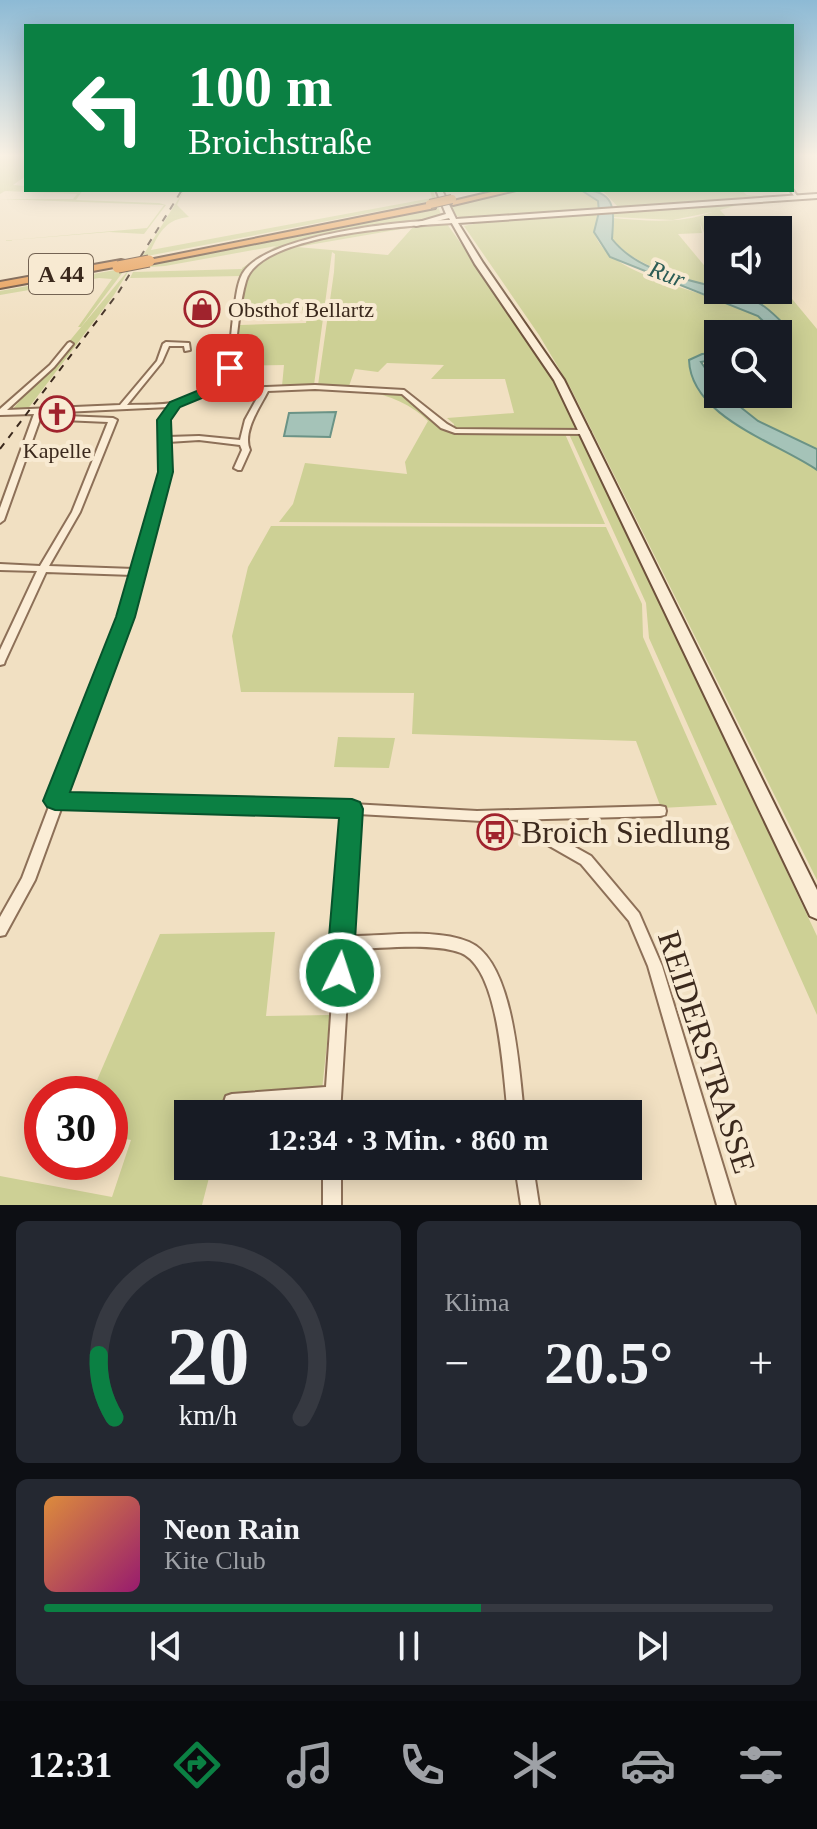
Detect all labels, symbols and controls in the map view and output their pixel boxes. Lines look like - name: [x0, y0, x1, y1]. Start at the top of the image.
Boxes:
- icon: left: [56, 56, 160, 160]
- text: 100 m: [188, 56, 333, 118]
- text: Broichstraße: [188, 122, 372, 162]
- map controls: [704, 216, 792, 408]
- button: sound: [704, 216, 792, 304]
- road number: A 44: [29, 254, 93, 294]
- water label: Rur: [645, 255, 689, 293]
- shop icon: Obsthof Bellartz: [183, 290, 221, 328]
- place label: Obsthof Bellartz: [228, 297, 374, 322]
- button: search: [704, 320, 792, 408]
- pin: [196, 334, 264, 402]
- icon: arrive: [208, 346, 252, 390]
- church icon: Kapelle: [38, 395, 76, 433]
- place label: Kapelle: [23, 438, 91, 463]
- bus stop icon: Broich Siedlung: [476, 813, 514, 851]
- place label: Broich Siedlung: [521, 814, 730, 850]
- street label: REIDERSTRASSE: [651, 926, 763, 1178]
- position arrow: [298, 931, 382, 1015]
- speed limit sign: 30: [24, 1076, 128, 1180]
- text: 12:34 · 3 Min. · 860 m: [268, 1123, 548, 1156]
- text: Klima: [445, 1288, 510, 1317]
- text: 20: [167, 1310, 250, 1402]
- text: 20.5°: [544, 1330, 673, 1396]
- text: −: [445, 1339, 469, 1388]
- text: +: [748, 1339, 773, 1388]
- text: km/h: [179, 1400, 238, 1431]
- text: Neon Rain: [164, 1512, 300, 1545]
- text: Kite Club: [164, 1546, 266, 1575]
- icon: previous: [144, 1624, 188, 1668]
- icon: pause: [387, 1624, 431, 1668]
- icon: next: [630, 1624, 674, 1668]
- icon: directions: [169, 1737, 225, 1793]
- icon: music: [282, 1737, 338, 1793]
- icon: phone: [394, 1737, 450, 1793]
- icon: climate: [507, 1737, 563, 1793]
- icon: car: [620, 1737, 676, 1793]
- icon: filters: [733, 1737, 789, 1793]
- text: 12:31: [28, 1745, 112, 1785]

